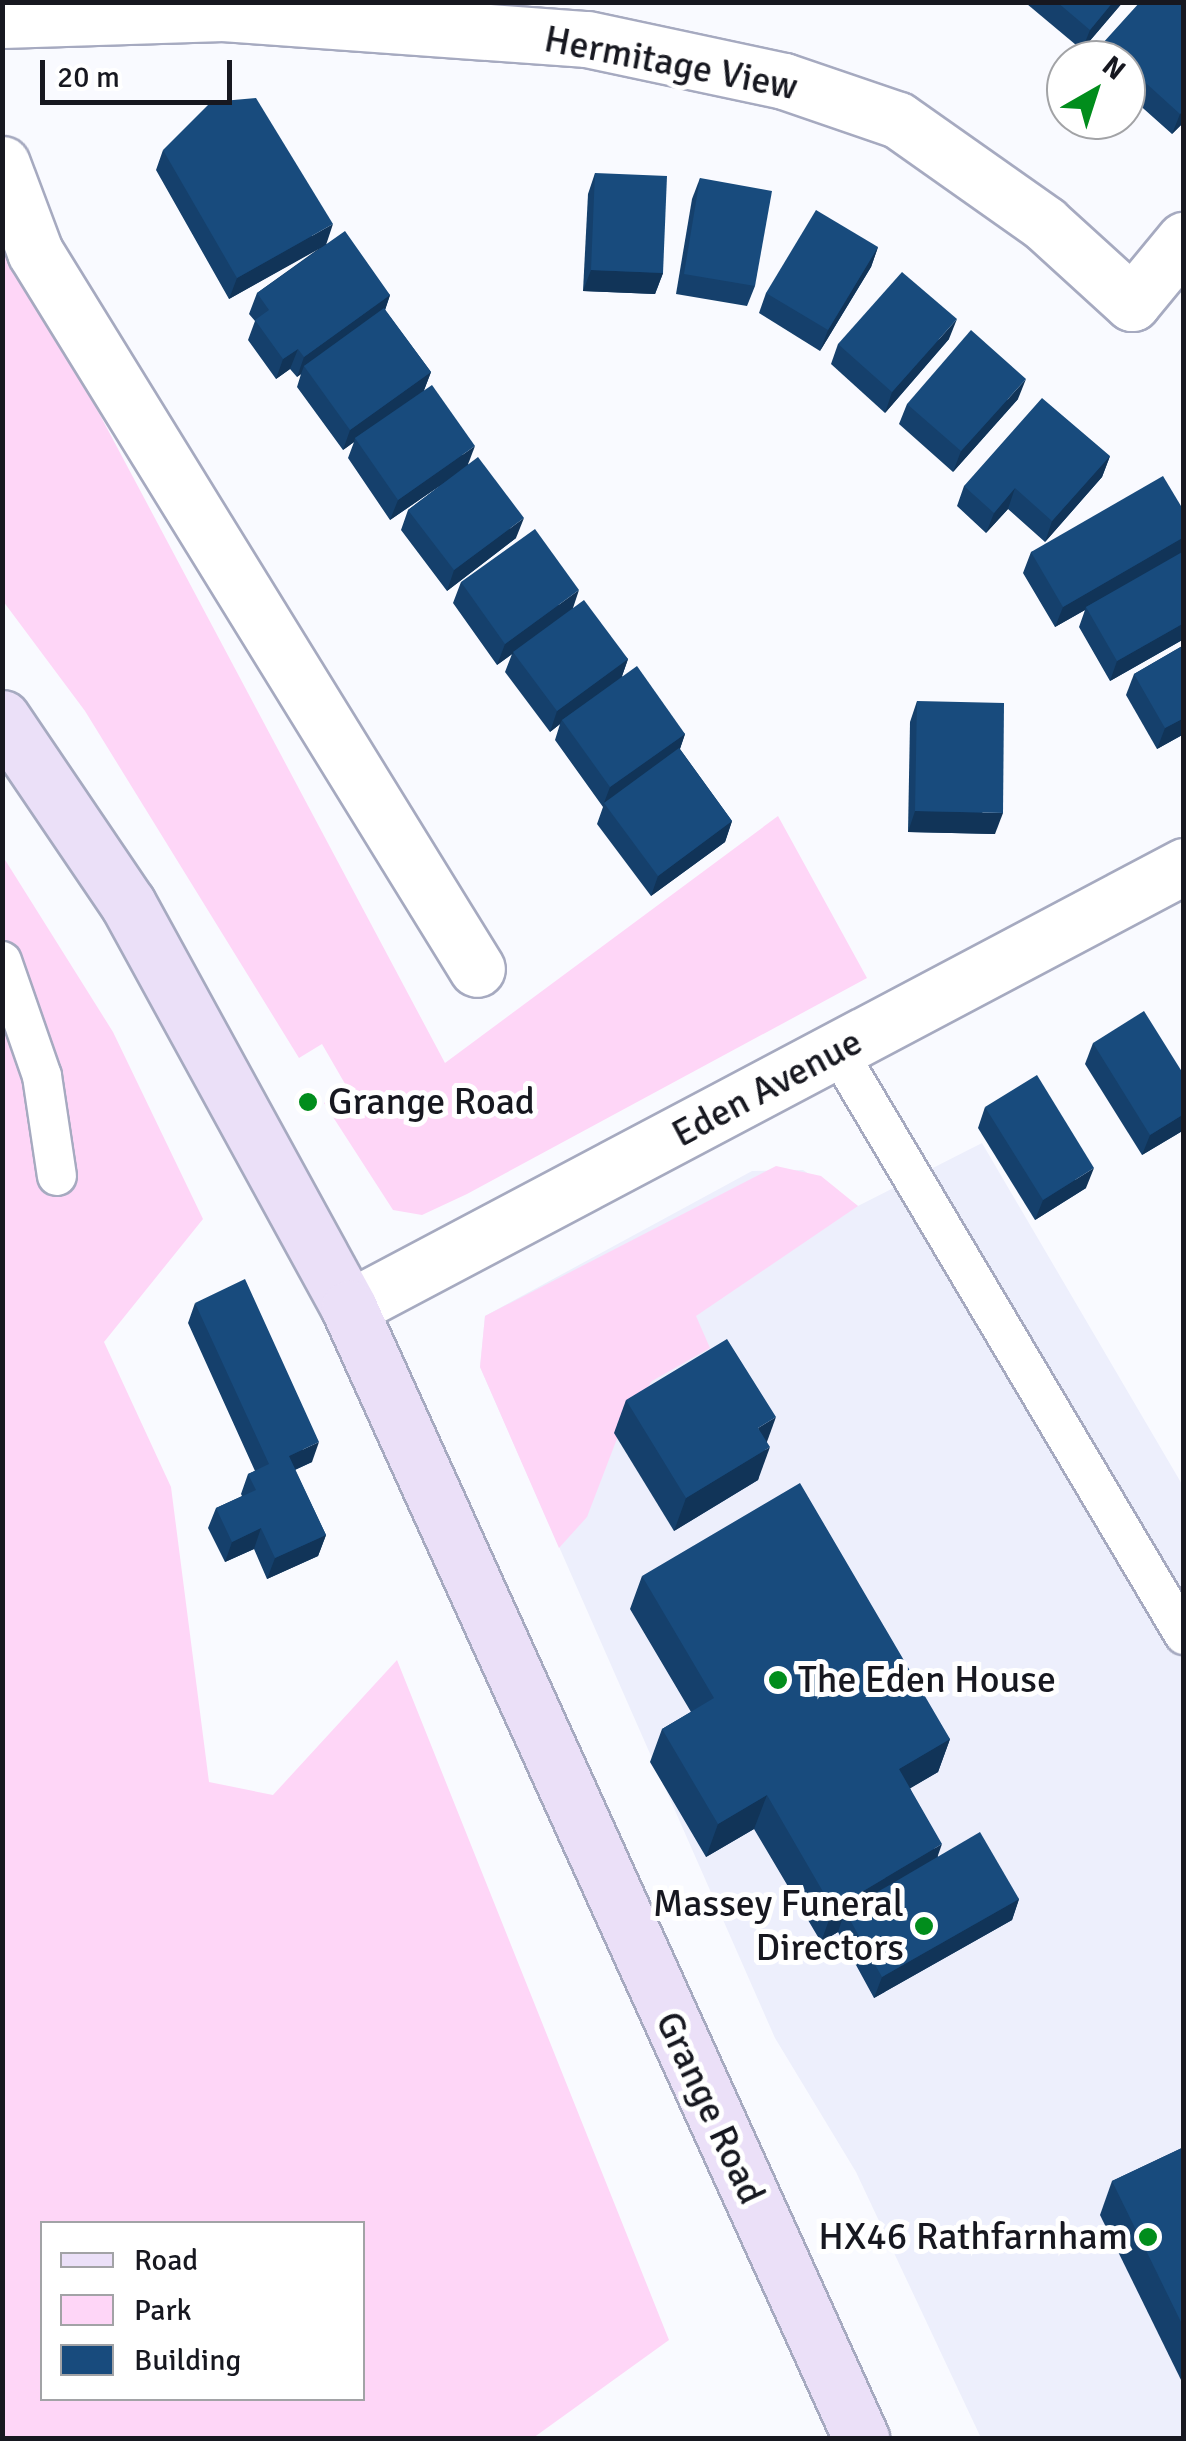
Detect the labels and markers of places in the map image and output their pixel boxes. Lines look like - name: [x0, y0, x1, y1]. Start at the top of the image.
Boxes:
- place label: Grange Road: [328, 1079, 535, 1125]
- marker: Grange Road: [297, 1091, 319, 1113]
- place label: The Eden House: [798, 1657, 1056, 1703]
- marker: The Eden House: [767, 1669, 789, 1691]
- place label: Massey Funeral Directors: [653, 1881, 904, 1970]
- marker: Massey Funeral Directors: [913, 1915, 935, 1937]
- place label: HX46 Rathfarnham: [818, 2214, 1128, 2260]
- marker: HX46 Rathfarnham: [1137, 2226, 1159, 2248]

